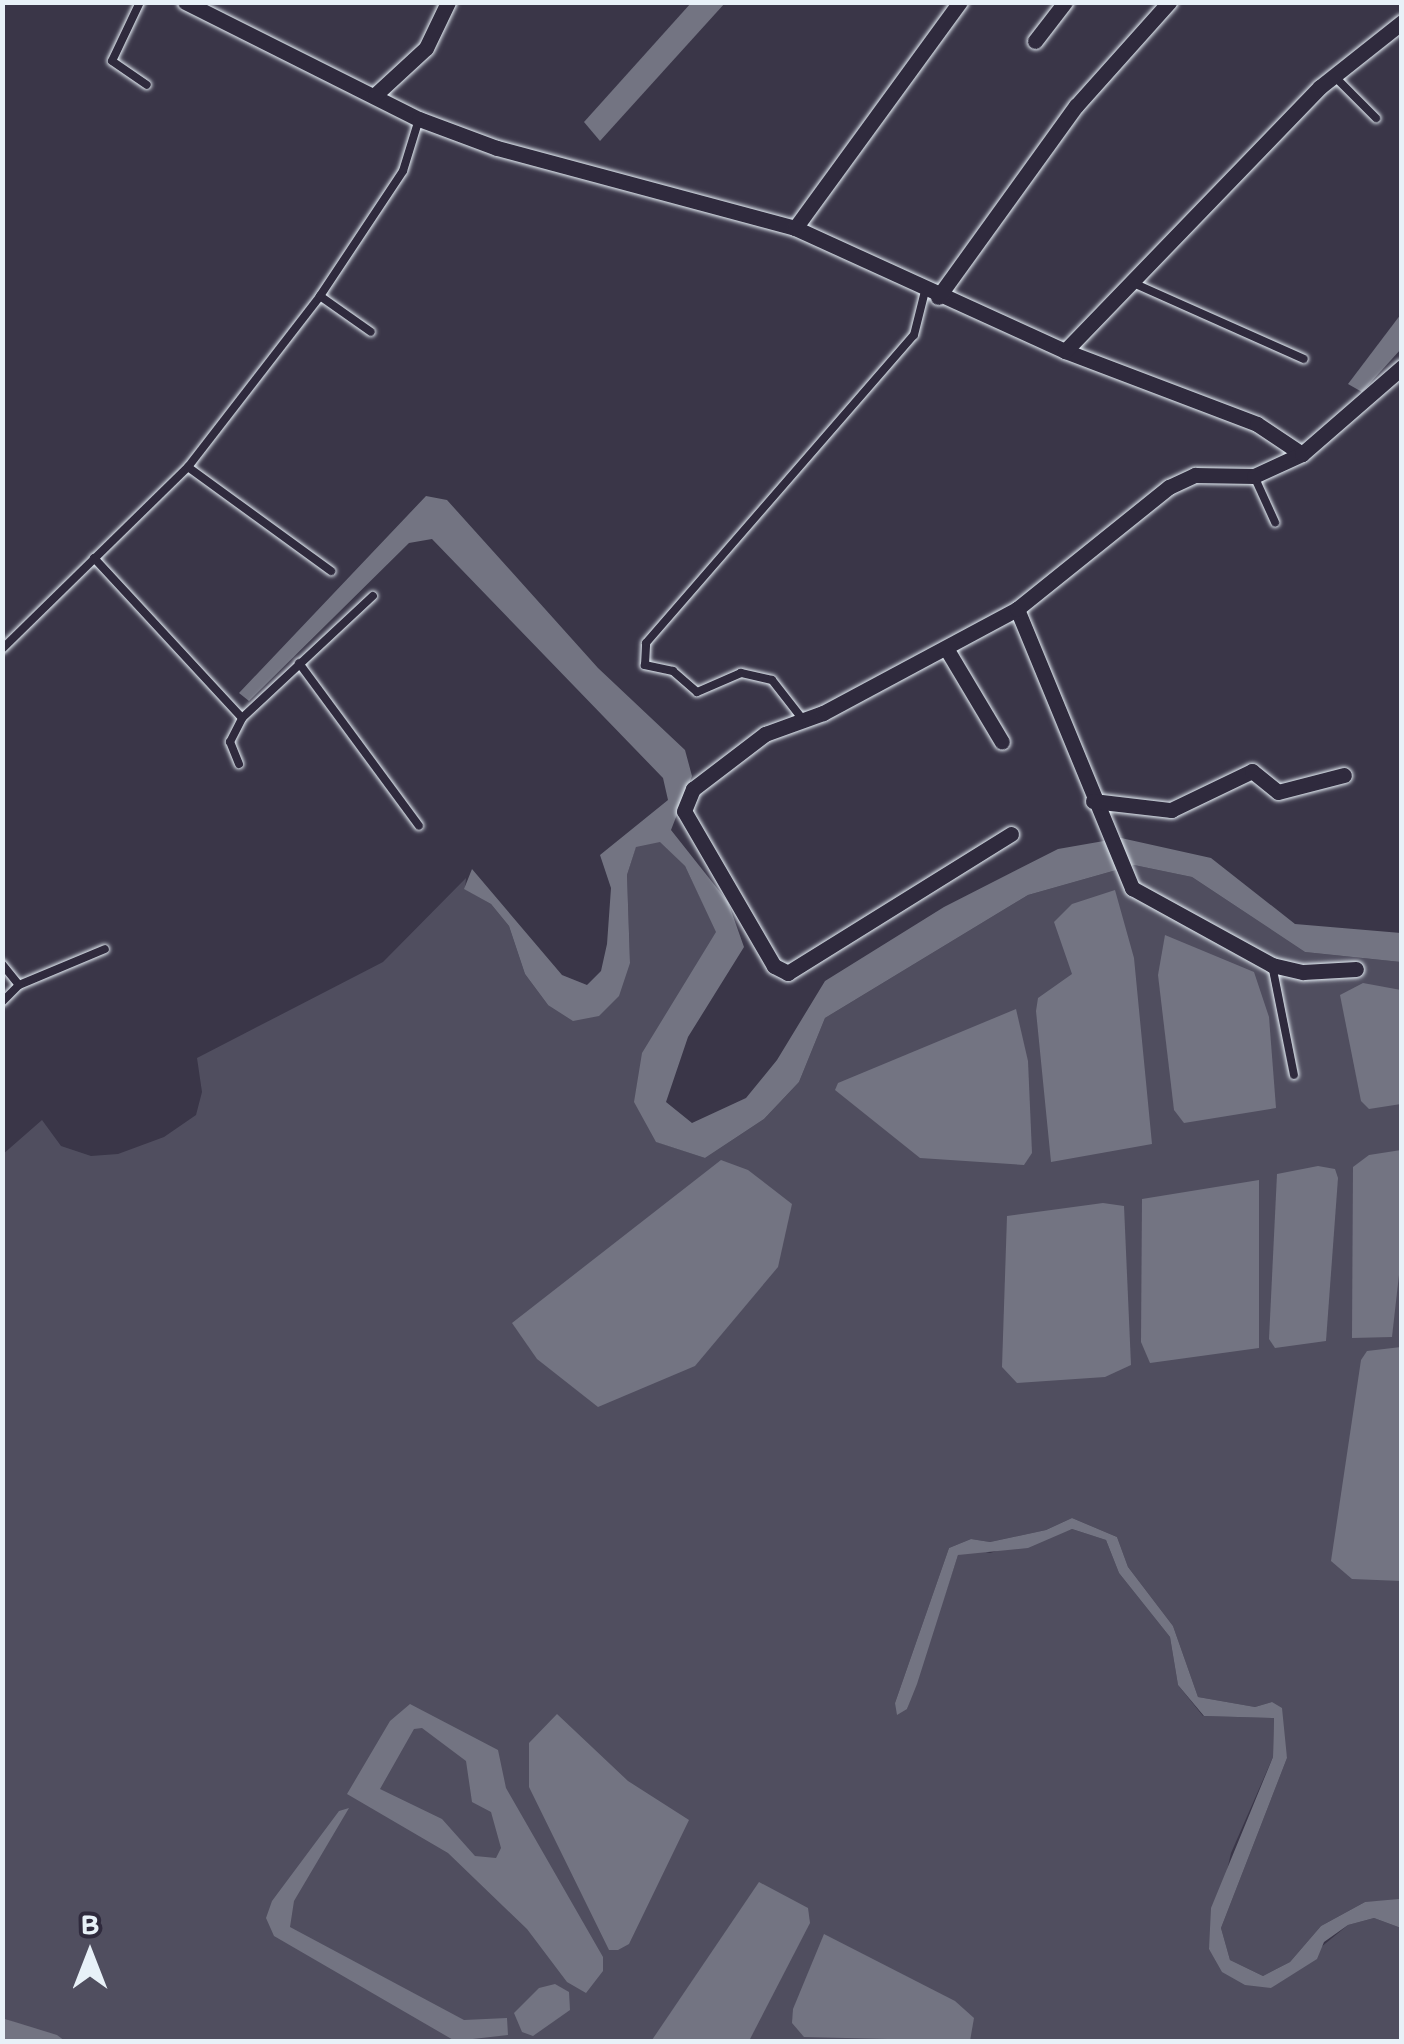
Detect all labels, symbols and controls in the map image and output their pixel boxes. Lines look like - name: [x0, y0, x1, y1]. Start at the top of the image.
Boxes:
- north arrow: [40, 1904, 140, 2004]
- text: B: [81, 1907, 99, 1941]

